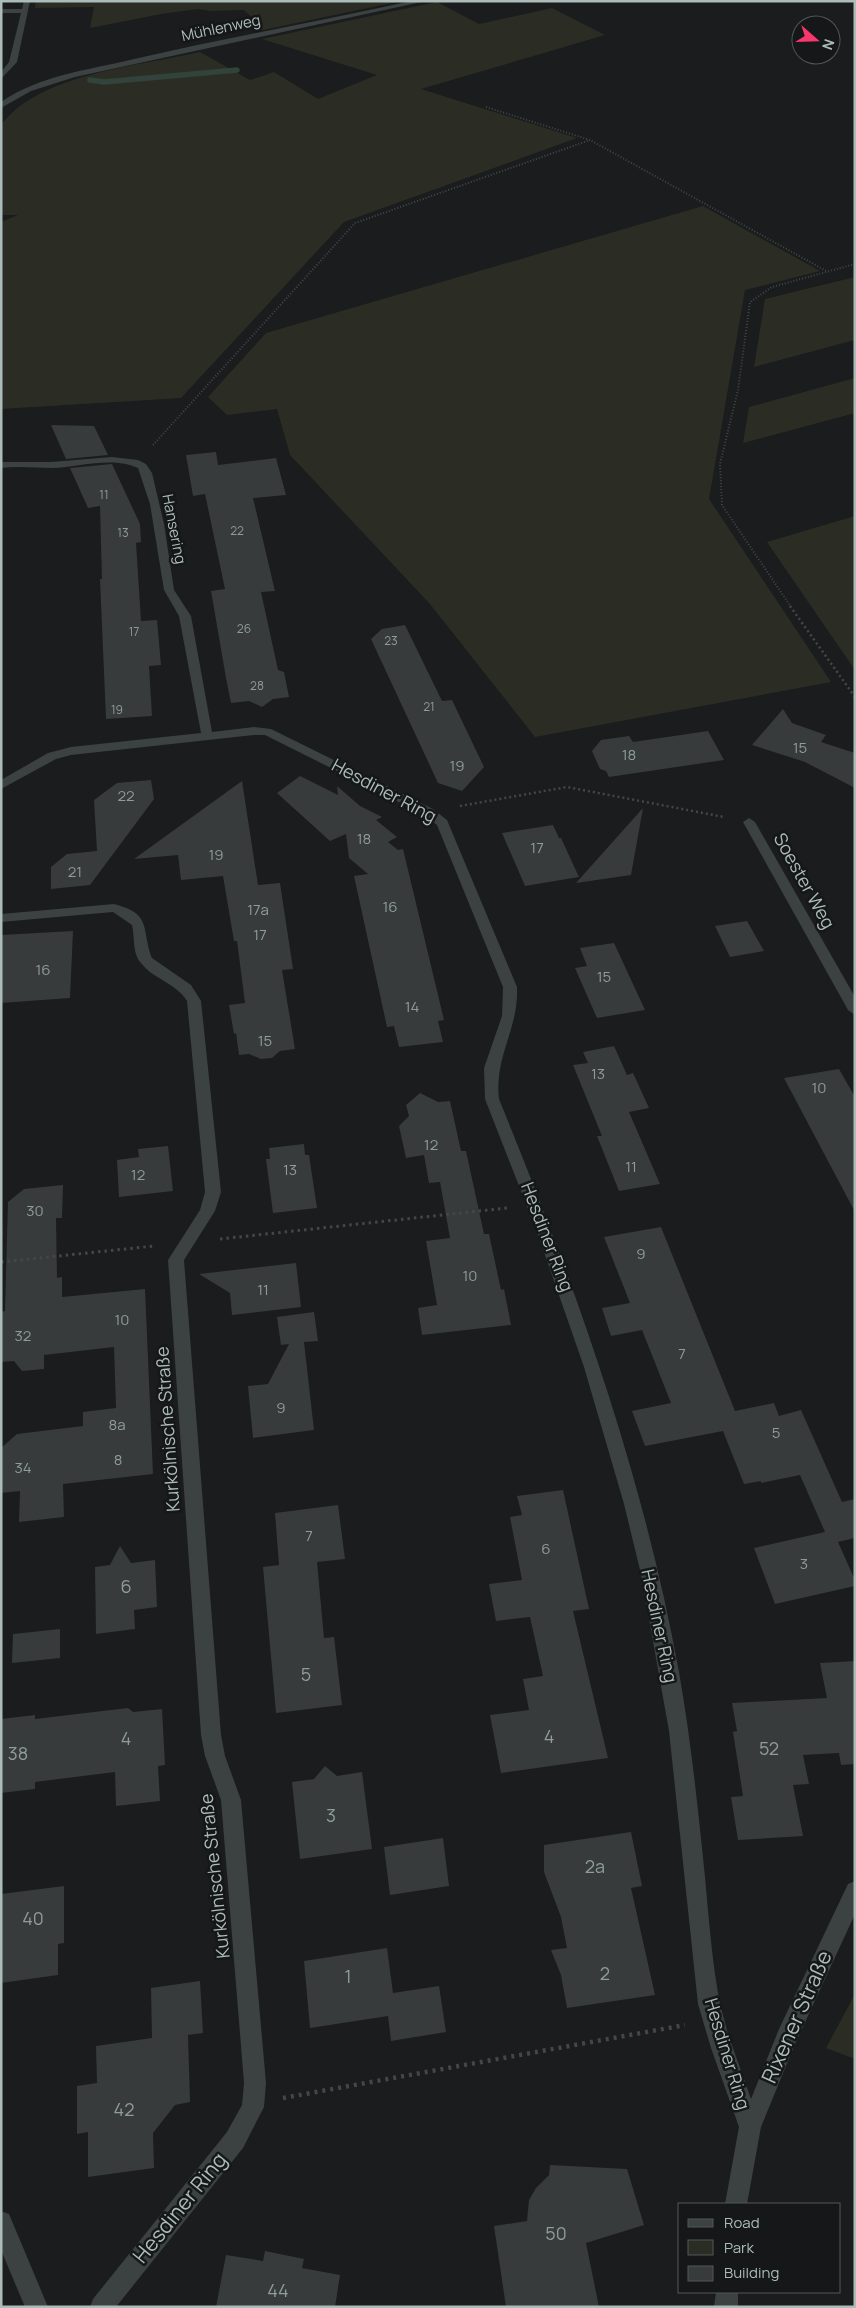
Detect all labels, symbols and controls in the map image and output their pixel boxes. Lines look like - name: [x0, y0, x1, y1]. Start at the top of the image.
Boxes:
- street label: Mühlenweg: [179, 9, 262, 46]
- north arrow: [791, 15, 841, 65]
- text: N: [818, 37, 839, 53]
- house number: 11: [99, 486, 109, 503]
- street label: Hansering: [157, 492, 192, 566]
- house number: 22: [230, 522, 244, 539]
- house number: 13: [117, 524, 129, 541]
- house number: 26: [237, 620, 251, 637]
- house number: 17: [129, 623, 139, 640]
- house number: 23: [384, 632, 398, 649]
- house number: 28: [250, 677, 264, 694]
- house number: 21: [423, 698, 435, 715]
- house number: 19: [111, 701, 123, 718]
- house number: 15: [793, 737, 807, 758]
- house number: 18: [622, 744, 636, 765]
- street label: Hesdiner Ring: [328, 752, 441, 828]
- house number: 19: [449, 755, 465, 776]
- house number: 22: [117, 785, 135, 806]
- house number: 18: [357, 828, 371, 849]
- street label: Soester Weg: [769, 828, 841, 933]
- house number: 17: [530, 837, 544, 858]
- house number: 19: [208, 844, 224, 865]
- house number: 21: [68, 861, 82, 882]
- house number: 16: [382, 896, 398, 917]
- house number: 17a: [247, 899, 269, 920]
- house number: 17: [253, 924, 267, 945]
- house number: 16: [35, 959, 51, 980]
- house number: 15: [597, 966, 611, 987]
- house number: 14: [405, 996, 419, 1017]
- house number: 15: [258, 1030, 272, 1051]
- house number: 13: [591, 1063, 605, 1084]
- house number: 10: [812, 1077, 827, 1098]
- house number: 12: [424, 1134, 438, 1155]
- house number: 11: [625, 1156, 637, 1177]
- house number: 13: [283, 1159, 297, 1180]
- house number: 12: [131, 1164, 145, 1185]
- street label: Hesdiner Ring: [516, 1179, 580, 1295]
- house number: 30: [26, 1200, 44, 1221]
- house number: 9: [636, 1243, 646, 1264]
- house number: 10: [463, 1265, 478, 1286]
- house number: 11: [257, 1279, 269, 1300]
- house number: 10: [115, 1309, 130, 1330]
- house number: 32: [15, 1325, 31, 1346]
- house number: 7: [678, 1343, 686, 1364]
- street label: Kurkölnische Straße: [149, 1346, 185, 1513]
- house number: 9: [276, 1397, 286, 1418]
- house number: 8a: [108, 1414, 126, 1435]
- house number: 5: [772, 1422, 780, 1443]
- house number: 8: [114, 1449, 122, 1470]
- house number: 34: [14, 1457, 32, 1478]
- house number: 7: [305, 1525, 313, 1546]
- house number: 6: [541, 1538, 551, 1559]
- house number: 3: [800, 1553, 808, 1574]
- street label: Hesdiner Ring: [636, 1567, 684, 1685]
- house number: 6: [120, 1574, 132, 1598]
- house number: 5: [301, 1662, 311, 1686]
- house number: 4: [544, 1724, 554, 1748]
- house number: 4: [121, 1726, 131, 1750]
- house number: 52: [759, 1736, 779, 1760]
- house number: 38: [8, 1741, 28, 1765]
- street label: Kurkölnische Straße: [193, 1792, 235, 1960]
- house number: 3: [326, 1803, 336, 1827]
- house number: 2a: [585, 1854, 605, 1878]
- house number: 40: [22, 1906, 44, 1930]
- street label: Rixener Straße: [754, 1946, 838, 2087]
- house number: 2: [600, 1961, 610, 1985]
- house number: 1: [344, 1964, 352, 1988]
- street label: Hesdiner Ring: [700, 1995, 756, 2112]
- house number: 42: [114, 2097, 134, 2121]
- street label: Hesdiner Ring: [126, 2146, 232, 2268]
- legend: [678, 2203, 841, 2293]
- text: Road: [724, 2212, 760, 2233]
- house number: 50: [545, 2221, 567, 2245]
- text: Park: [724, 2237, 754, 2258]
- text: Building: [724, 2262, 779, 2283]
- house number: 44: [267, 2278, 289, 2302]

